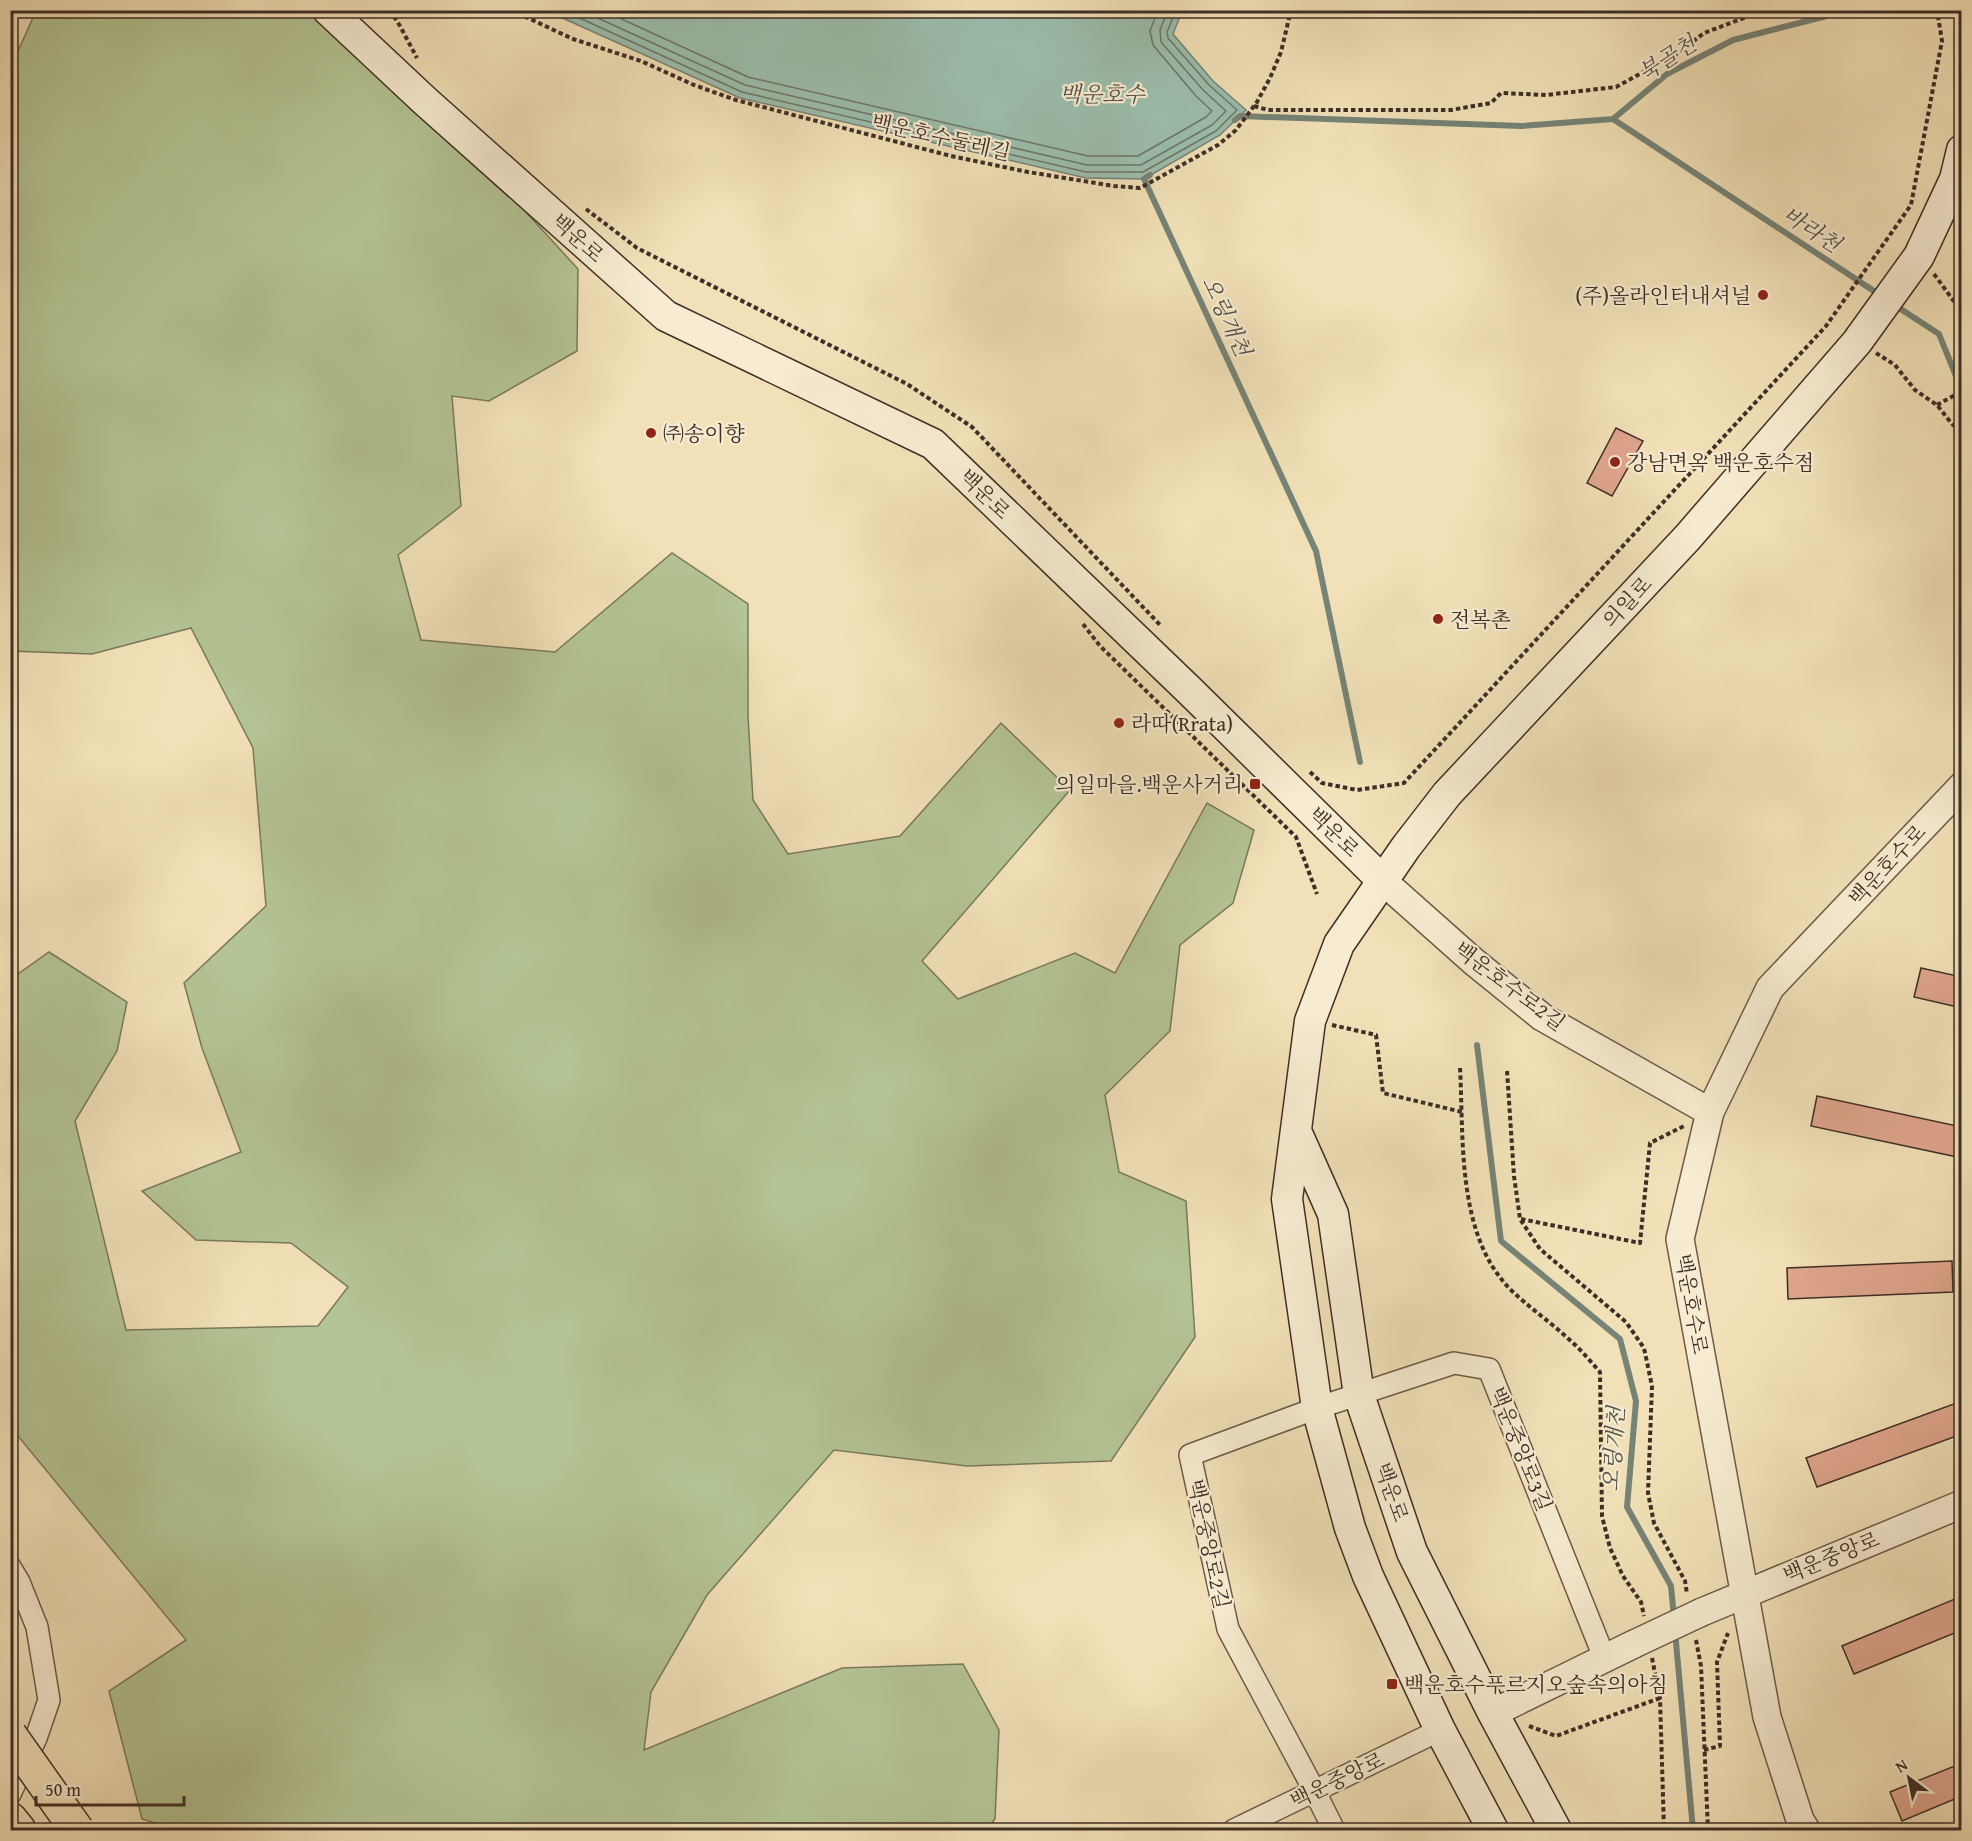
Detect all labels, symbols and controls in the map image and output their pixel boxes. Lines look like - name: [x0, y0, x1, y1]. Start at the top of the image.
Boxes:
- water label: 북골천: [1632, 26, 1704, 89]
- water label: 백운호수: [1059, 78, 1146, 110]
- street label: 백운호수둘레길: [868, 106, 1014, 168]
- water label: 바라천: [1777, 198, 1849, 261]
- street label: 백운로: [545, 206, 611, 270]
- water label: 오링개천: [1195, 271, 1260, 363]
- place label: (주)올라인터내셔널: [1575, 280, 1751, 311]
- marker: (주)올라인터내셔널: [1756, 288, 1770, 302]
- place label: ㈜송이향: [663, 418, 746, 449]
- marker: ㈜송이향: [644, 426, 658, 440]
- place label: 강남면옥 백운호수점: [1627, 447, 1814, 478]
- marker: 강남면옥 백운호수점: [1608, 455, 1622, 469]
- street label: 백운로: [952, 462, 1018, 526]
- street label: 의일로: [1595, 569, 1659, 635]
- place label: 전복촌: [1450, 604, 1511, 635]
- marker: 전복촌: [1431, 612, 1445, 626]
- place label: 라따(Rrata): [1131, 708, 1233, 739]
- marker: 라따(Rrata): [1112, 716, 1126, 730]
- place label: 의일마을.백운사거리: [1055, 769, 1243, 800]
- marker: 의일마을.백운사거리: [1248, 777, 1262, 791]
- street label: 백운로: [1301, 800, 1367, 864]
- street label: 백운호수로: [1841, 817, 1933, 913]
- street label: 백운호수로2길: [1448, 934, 1572, 1038]
- street label: 백운호수로: [1668, 1251, 1716, 1357]
- street label: 백운중앙로3길: [1482, 1382, 1560, 1516]
- water label: 오링개천: [1594, 1404, 1632, 1493]
- street label: 백운로: [1367, 1458, 1417, 1526]
- street label: 백운중앙로2길: [1180, 1476, 1238, 1612]
- street label: 백운중앙로: [1778, 1524, 1884, 1590]
- place label: 백운호수푸르지오숲속의아침: [1404, 1669, 1668, 1700]
- marker: 백운호수푸르지오숲속의아침: [1385, 1677, 1399, 1691]
- street label: 백운중앙로: [1285, 1744, 1389, 1816]
- north arrow: [1879, 1748, 1939, 1808]
- text: N: [1890, 1752, 1912, 1778]
- scale bar: [36, 1769, 184, 1807]
- text: 50 m: [45, 1776, 81, 1803]

